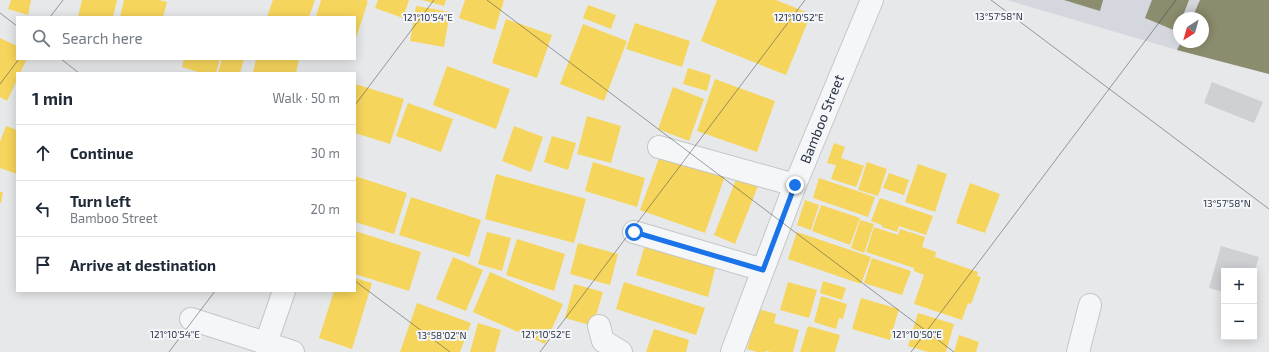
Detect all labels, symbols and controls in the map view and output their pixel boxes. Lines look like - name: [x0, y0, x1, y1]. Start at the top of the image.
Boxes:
- text: 13°57'58"N: [975, 10, 1023, 22]
- text: 121°10'54"E: [403, 11, 453, 23]
- text: 121°10'52"E: [774, 11, 824, 23]
- north arrow: [1173, 12, 1209, 48]
- search box: [16, 16, 356, 60]
- icon: search: [30, 27, 52, 49]
- text: Search here: [62, 29, 143, 47]
- street label: Bamboo Street: [796, 72, 847, 166]
- text: 1 min: [32, 88, 73, 108]
- text: Walk · 50 m: [272, 90, 340, 106]
- icon: ahead: [32, 142, 54, 164]
- text: Continue: [70, 144, 133, 162]
- text: 30 m: [311, 145, 340, 161]
- route end: [786, 176, 804, 194]
- text: Turn left: [70, 192, 131, 210]
- text: 13°57'58"N: [1203, 197, 1251, 209]
- icon: left: [32, 198, 54, 220]
- text: 20 m: [311, 201, 340, 217]
- text: Bamboo Street: [70, 210, 158, 226]
- route start: [625, 223, 643, 241]
- icon: arrive: [32, 254, 54, 276]
- text: Arrive at destination: [70, 256, 216, 274]
- map controls: [1221, 268, 1257, 340]
- button: +: [1221, 268, 1257, 304]
- button: −: [1221, 304, 1257, 340]
- text: 121°10'54"E: [150, 328, 200, 340]
- text: 121°10'52"E: [521, 328, 571, 340]
- text: 121°10'50"E: [892, 328, 942, 340]
- text: 13°58'02"N: [418, 329, 466, 341]

